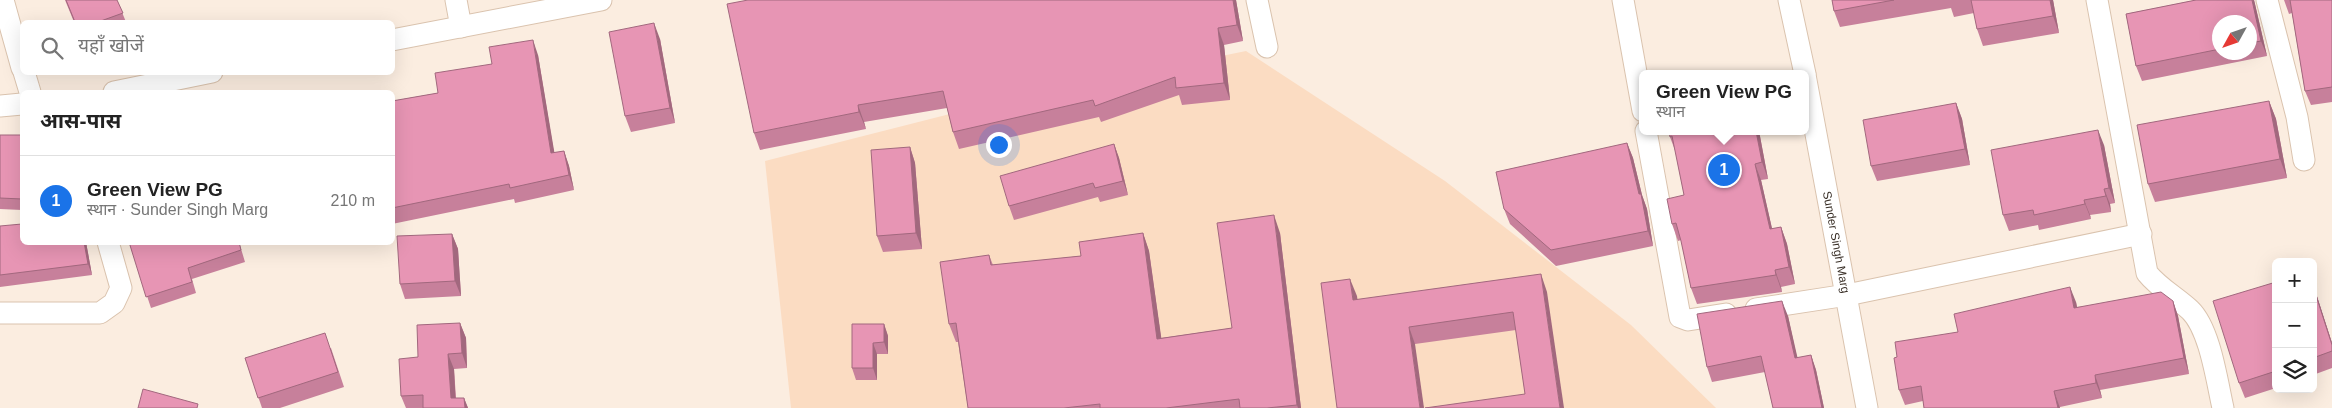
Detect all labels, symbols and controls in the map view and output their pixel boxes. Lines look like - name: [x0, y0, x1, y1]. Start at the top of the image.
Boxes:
- north arrow: [2212, 15, 2257, 60]
- search box: [20, 20, 395, 75]
- icon: search: [38, 34, 66, 62]
- text: यहाँ खोजें: [78, 35, 144, 56]
- popup: [1639, 70, 1809, 135]
- text: Green View PG: [1656, 81, 1792, 102]
- text: स्थान: [1656, 103, 1685, 120]
- text: आस-पास: [40, 109, 121, 132]
- your location: [986, 132, 1012, 158]
- pin: 1: [1708, 151, 1740, 189]
- text: Green View PG: [87, 179, 223, 200]
- street label: Sunder Singh Marg: [1820, 190, 1852, 294]
- text: 1: [52, 192, 60, 209]
- text: 210 m: [331, 192, 375, 209]
- text: स्थान · Sunder Singh Marg: [87, 201, 268, 218]
- map controls: [2272, 258, 2317, 393]
- button: +: [2272, 258, 2317, 303]
- button: −: [2272, 303, 2317, 348]
- button: layers: [2272, 348, 2317, 393]

